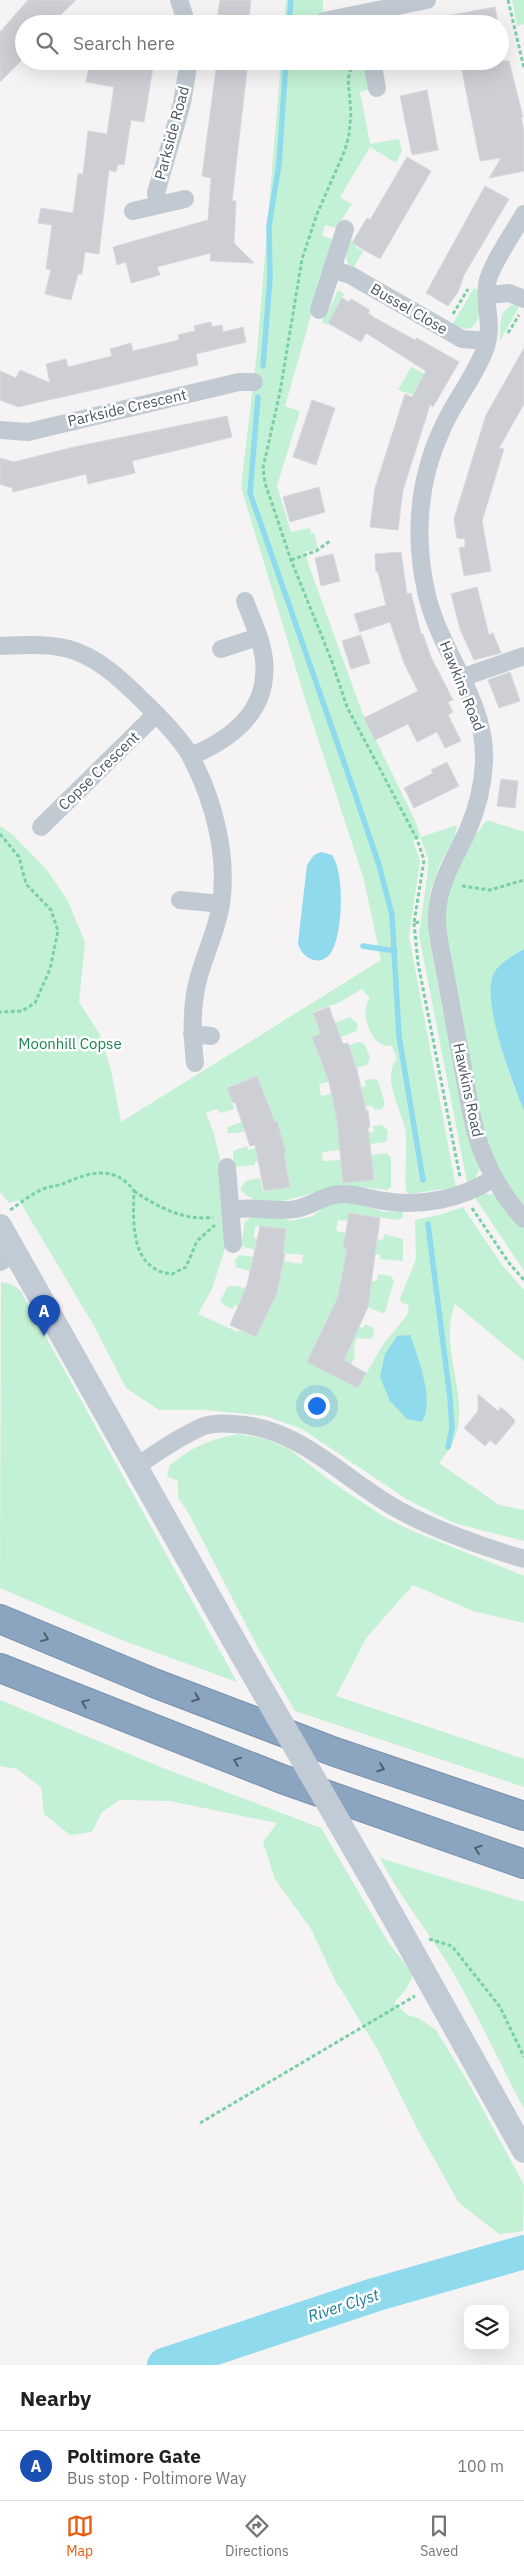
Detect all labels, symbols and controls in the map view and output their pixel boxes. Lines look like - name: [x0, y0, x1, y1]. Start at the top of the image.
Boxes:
- search box: [15, 15, 509, 70]
- icon: search: [33, 29, 61, 57]
- text: Search here: [73, 31, 175, 55]
- street label: Parkside Road: [150, 84, 193, 182]
- street label: Bussel Close: [367, 279, 451, 338]
- street label: Parkside Crescent: [66, 385, 188, 430]
- street label: Hawkins Road: [436, 638, 489, 734]
- street label: Copse Crescent: [54, 727, 143, 814]
- park label: Moonhill Copse: [18, 1034, 122, 1053]
- street label: Hawkins Road: [449, 1041, 488, 1139]
- pin: A: [28, 1295, 60, 1336]
- your location: [304, 1393, 330, 1419]
- one-way arrow: [40, 1631, 49, 1642]
- one-way arrow: [191, 1692, 200, 1702]
- one-way arrow: [81, 1698, 90, 1709]
- one-way arrow: [233, 1757, 241, 1767]
- one-way arrow: [376, 1762, 385, 1772]
- one-way arrow: [474, 1844, 483, 1854]
- water label: River Clyst: [305, 2284, 382, 2326]
- map controls: [464, 2305, 509, 2350]
- button: layers: [464, 2305, 509, 2350]
- text: Nearby: [20, 2384, 91, 2412]
- text: Poltimore Gate: [67, 2444, 201, 2468]
- text: A: [31, 2456, 41, 2476]
- text: 100 m: [457, 2456, 504, 2476]
- text: Bus stop · Poltimore Way: [67, 2468, 246, 2488]
- tab: Map: [66, 2512, 94, 2560]
- tab: Directions: [225, 2512, 289, 2560]
- tab: Saved: [420, 2512, 458, 2560]

